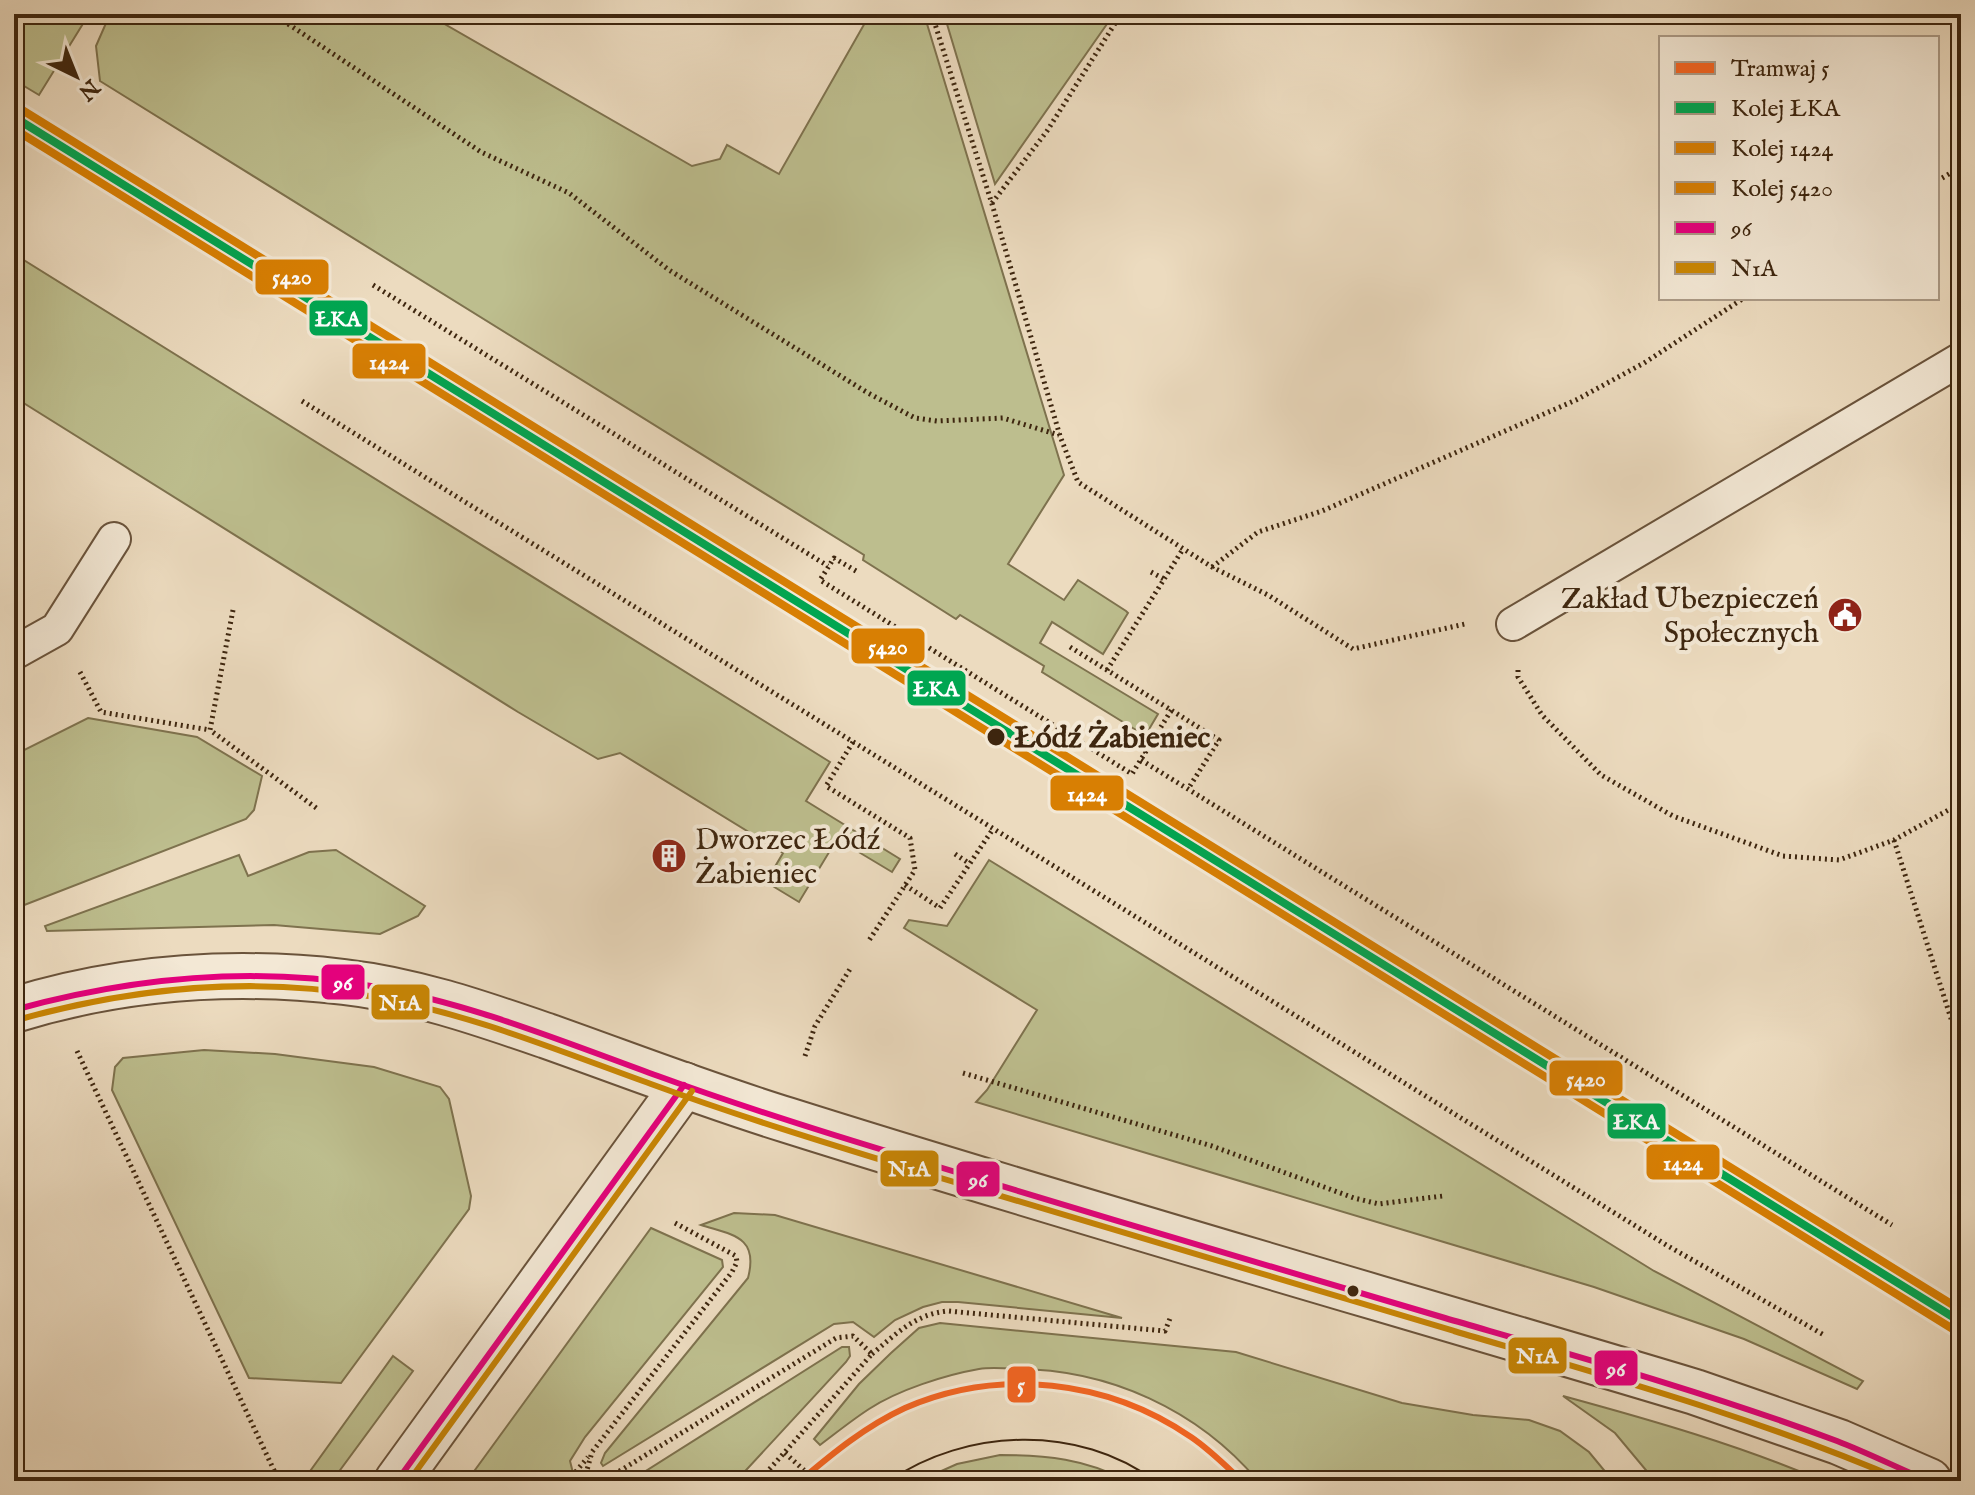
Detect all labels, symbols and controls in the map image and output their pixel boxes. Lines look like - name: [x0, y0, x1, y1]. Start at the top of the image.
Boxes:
- north arrow: [36, 36, 116, 116]
- legend: [1659, 36, 1939, 300]
- text: Tramwaj 5: [1731, 54, 1830, 85]
- text: N: [72, 72, 106, 106]
- text: Kolej ŁKA: [1731, 94, 1841, 125]
- text: Kolej 1424: [1731, 134, 1833, 165]
- text: Kolej 5420: [1731, 174, 1833, 205]
- text: 96: [1730, 214, 1752, 245]
- text: N1A: [1731, 254, 1778, 285]
- line badge: 5420: [254, 258, 330, 296]
- text: 5420: [272, 264, 312, 292]
- line badge: ŁKA: [308, 299, 369, 337]
- text: ŁKA: [315, 306, 362, 334]
- line badge: 1424: [351, 342, 427, 380]
- text: 1424: [369, 349, 410, 377]
- place label: Zakład Ubezpieczeń Społecznych: [1561, 581, 1819, 653]
- public building icon: Zakład Ubezpieczeń Społecznych: [1826, 596, 1864, 634]
- line badge: 5420: [850, 627, 926, 665]
- text: 5420: [868, 634, 908, 662]
- line badge: ŁKA: [906, 669, 967, 707]
- text: ŁKA: [913, 676, 960, 704]
- place label: Łódź Żabieniec: [1014, 719, 1210, 758]
- marker: Łódź Żabieniec: [985, 726, 1007, 748]
- line badge: 1424: [1049, 774, 1125, 812]
- text: 1424: [1067, 781, 1108, 809]
- place label: Dworzec Łódź Żabieniec: [695, 822, 881, 894]
- building icon: Dworzec Łódź Żabieniec: [650, 837, 688, 875]
- line badge: 96: [320, 963, 366, 1001]
- text: 96: [333, 970, 354, 998]
- line badge: N1A: [370, 983, 431, 1021]
- text: N1A: [378, 990, 422, 1018]
- line badge: 5420: [1548, 1059, 1624, 1097]
- text: 5420: [1566, 1066, 1606, 1094]
- line badge: ŁKA: [1606, 1102, 1667, 1140]
- text: ŁKA: [1613, 1109, 1660, 1137]
- line badge: 1424: [1645, 1143, 1721, 1181]
- line badge: N1A: [879, 1149, 940, 1188]
- text: 1424: [1663, 1150, 1704, 1178]
- text: N1A: [887, 1156, 931, 1184]
- line badge: 96: [955, 1160, 1001, 1198]
- text: 96: [968, 1167, 989, 1195]
- unlabelled marker: [1345, 1283, 1361, 1299]
- line badge: N1A: [1507, 1336, 1568, 1375]
- text: N1A: [1515, 1343, 1559, 1371]
- line badge: 96: [1593, 1349, 1639, 1387]
- text: 96: [1606, 1356, 1627, 1384]
- line badge: 5: [1006, 1365, 1037, 1404]
- text: 5: [1017, 1372, 1025, 1400]

